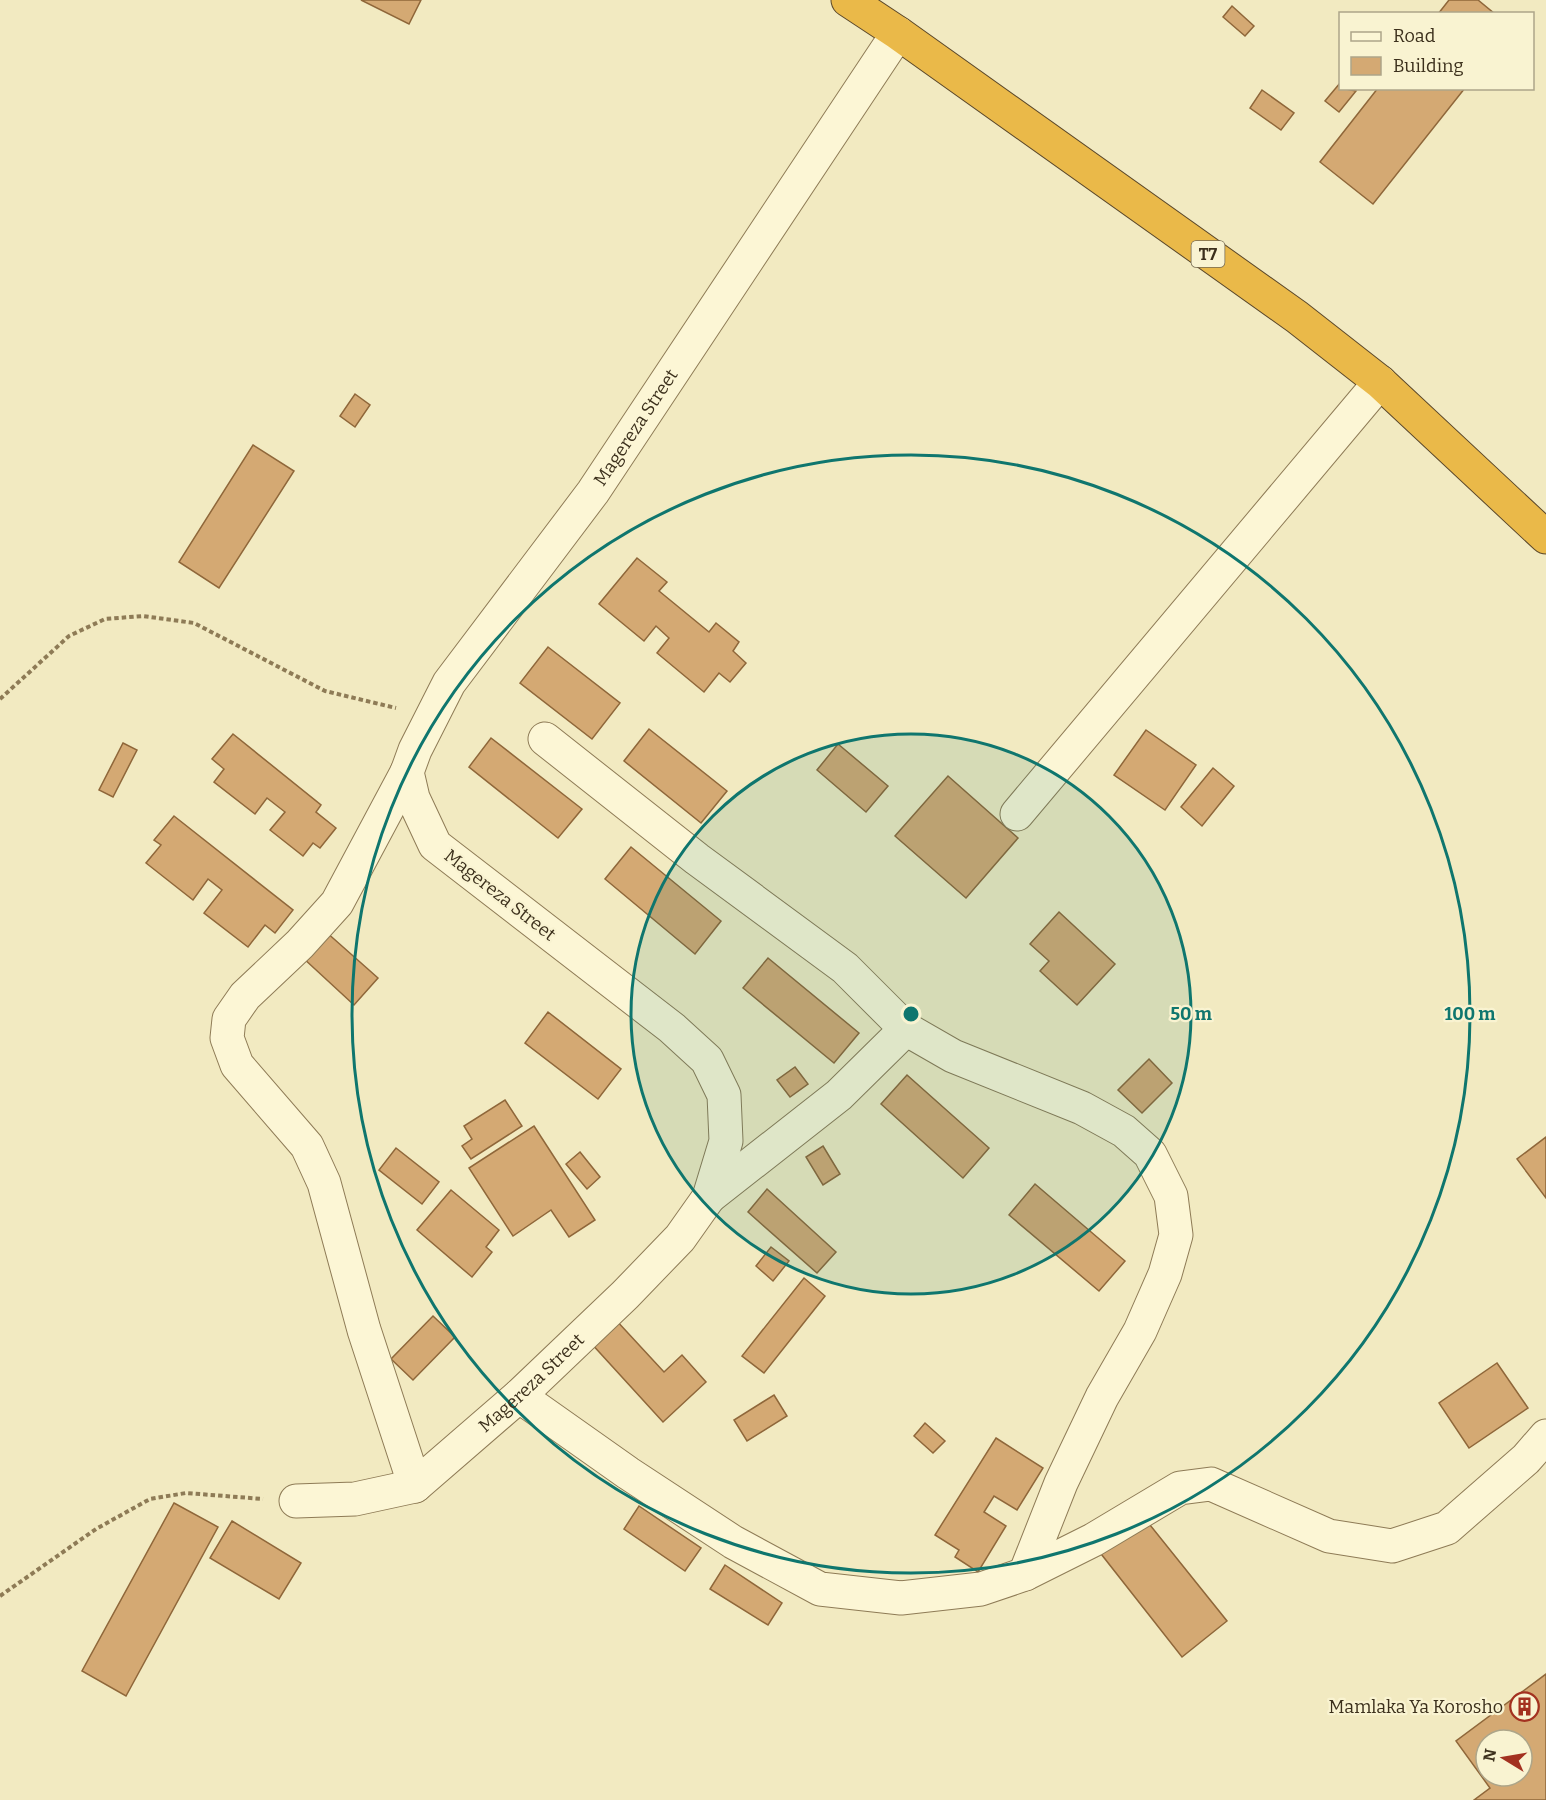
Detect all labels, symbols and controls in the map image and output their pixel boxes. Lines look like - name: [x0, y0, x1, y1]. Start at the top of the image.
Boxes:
- legend: [1339, 12, 1534, 90]
- text: Road: [1393, 25, 1436, 47]
- text: Building: [1393, 55, 1464, 77]
- road number: T7: [1192, 241, 1224, 267]
- street label: Magereza Street: [589, 364, 683, 490]
- street label: Magereza Street: [440, 845, 561, 946]
- text: 50 m: [1170, 1003, 1212, 1025]
- text: 100 m: [1444, 1003, 1496, 1025]
- centre of rings: [901, 1004, 921, 1024]
- street label: Magereza Street: [474, 1328, 589, 1437]
- building icon: Mamlaka Ya Korosho: [1508, 1691, 1540, 1723]
- place label: Mamlaka Ya Korosho: [1329, 1696, 1503, 1718]
- north arrow: [1474, 1728, 1534, 1788]
- text: N: [1479, 1747, 1500, 1763]

